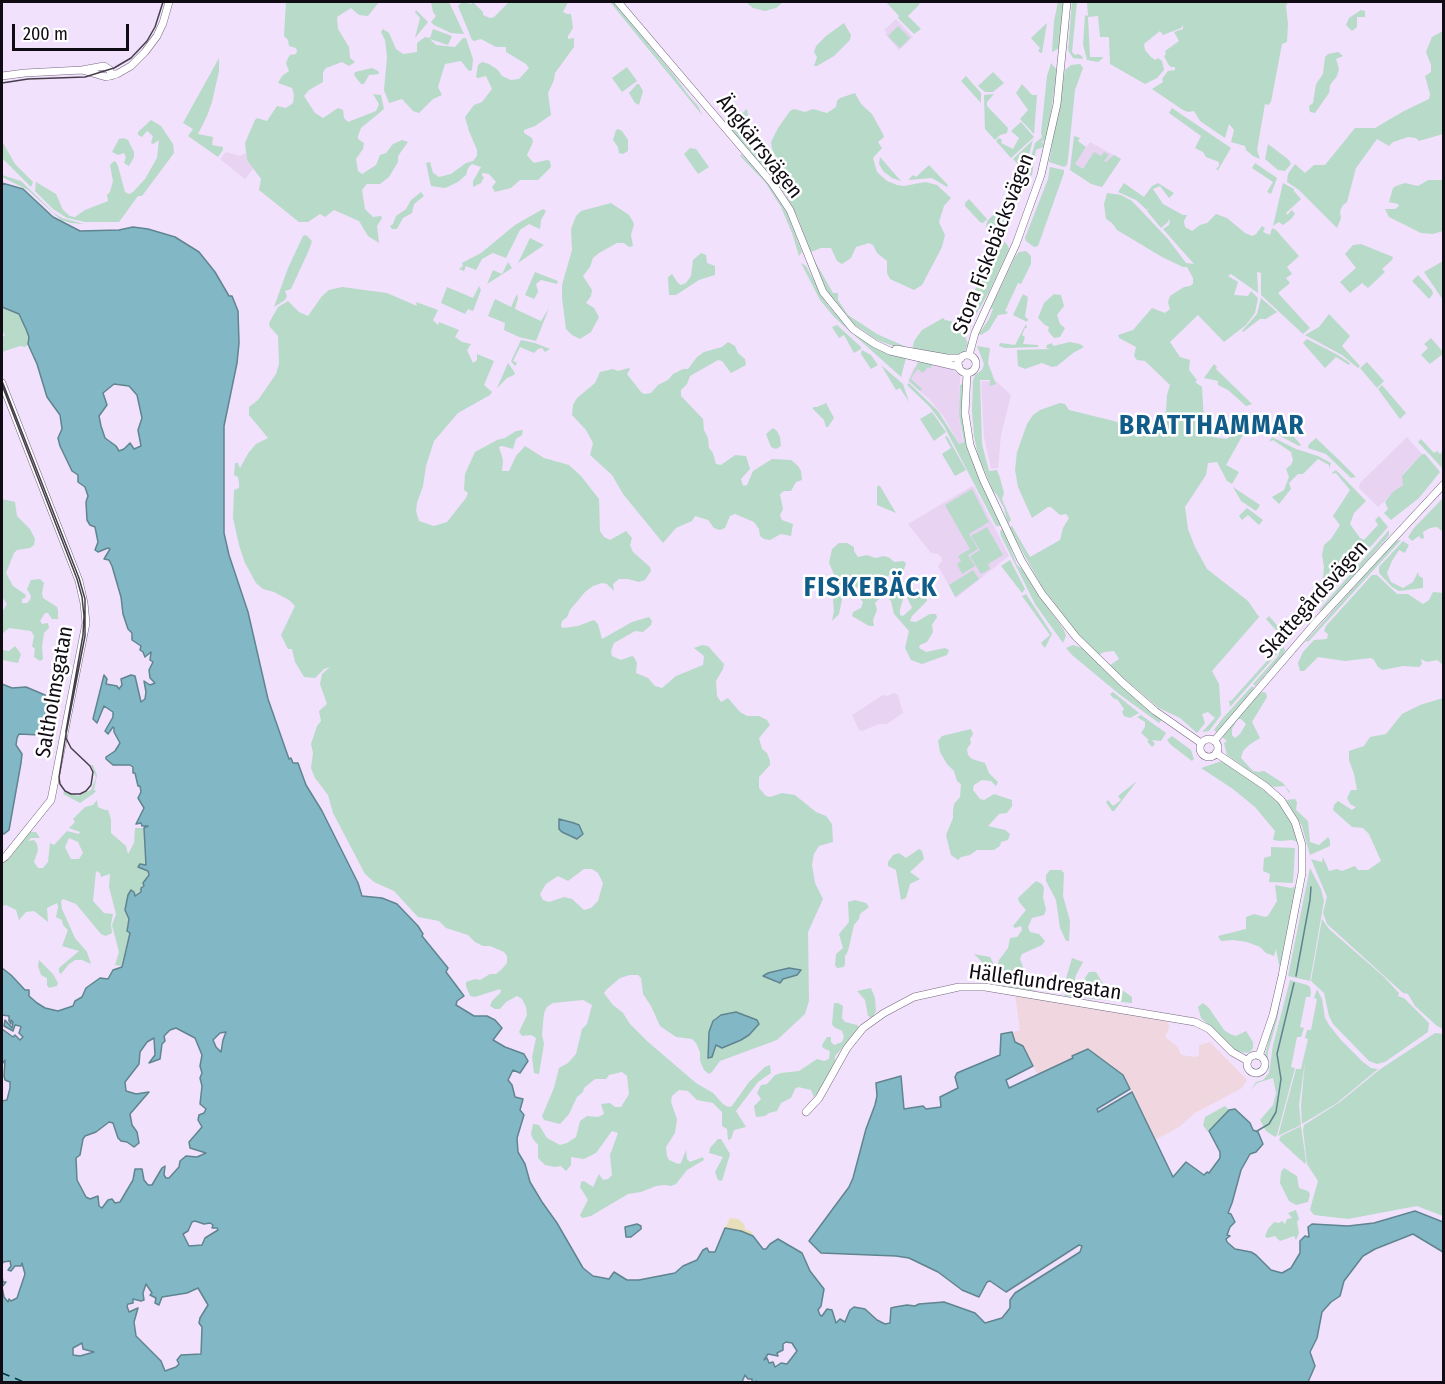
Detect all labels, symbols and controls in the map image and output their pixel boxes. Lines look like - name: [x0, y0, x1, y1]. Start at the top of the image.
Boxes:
- scale bar: [15, 12, 132, 50]
- text: 200 m: [23, 23, 68, 45]
- street label: Ängkärrsvägen: [711, 90, 807, 204]
- street label: Stora Fiskebäcksvägen: [948, 150, 1040, 338]
- district label: BRATTHAMMAR: [1119, 410, 1305, 442]
- street label: Skattegårdsvägen: [1254, 536, 1374, 664]
- district label: FISKEBÄCK: [804, 572, 938, 604]
- street label: Saltholmsgatan: [31, 624, 79, 760]
- street label: Hälleflundregatan: [967, 960, 1123, 1006]

